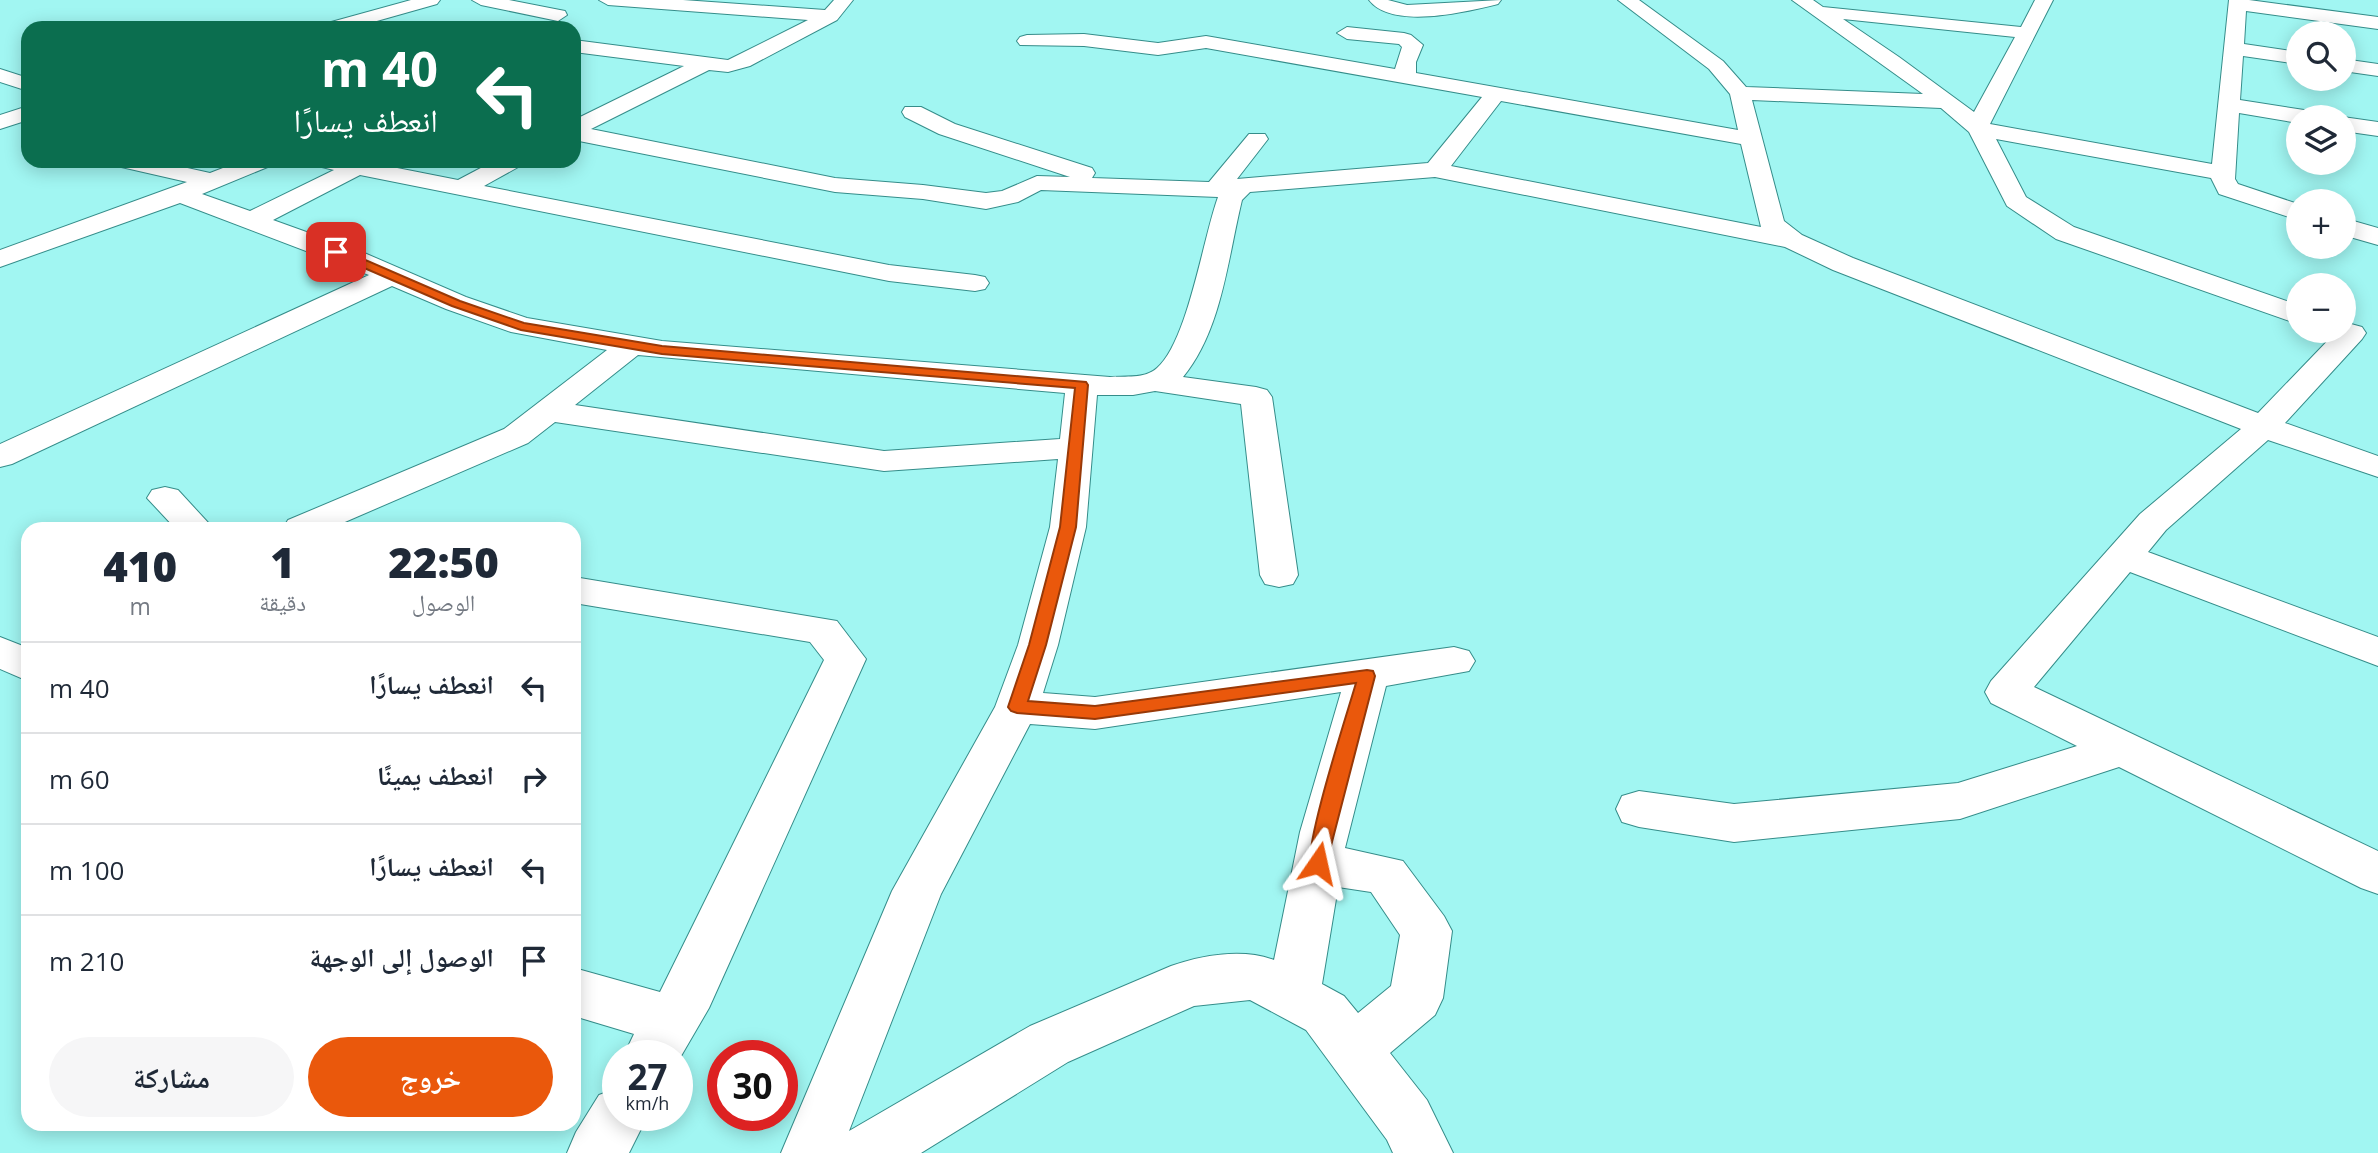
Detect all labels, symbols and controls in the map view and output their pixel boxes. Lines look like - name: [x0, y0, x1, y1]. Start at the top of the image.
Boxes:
- map controls: [2286, 21, 2356, 343]
- button: search: [2286, 21, 2356, 91]
- text: 40 m: [321, 35, 438, 101]
- icon: left: [462, 49, 553, 140]
- text: انعطف يسارًا: [293, 98, 438, 141]
- button: layers: [2286, 105, 2356, 175]
- button: +: [2286, 189, 2356, 259]
- pin: [306, 222, 366, 282]
- icon: arrive: [317, 233, 355, 271]
- button: −: [2286, 273, 2356, 343]
- text: 1: [270, 533, 295, 590]
- text: 22:50: [388, 533, 499, 590]
- text: 410: [103, 537, 177, 594]
- text: دقيقة: [259, 586, 306, 618]
- text: الوصول: [412, 586, 475, 618]
- text: m: [129, 590, 151, 622]
- text: انعطف يسارًا: [369, 666, 494, 702]
- icon: left: [515, 669, 553, 707]
- text: 40 m: [49, 670, 110, 706]
- text: انعطف يمينًا: [377, 757, 494, 793]
- icon: right: [515, 760, 553, 798]
- text: 60 m: [49, 761, 110, 797]
- position arrow: [1281, 826, 1355, 900]
- text: انعطف يسارًا: [369, 848, 494, 884]
- icon: left: [515, 851, 553, 889]
- text: 100 m: [49, 852, 124, 888]
- text: الوصول إلى الوجهة: [310, 939, 494, 975]
- icon: arrive: [515, 942, 553, 980]
- text: 210 m: [49, 943, 124, 979]
- button: مشاركة: [49, 1037, 294, 1117]
- button: خروج: [308, 1037, 553, 1117]
- speed limit sign: 30: [707, 1040, 798, 1131]
- text: 27: [627, 1053, 668, 1100]
- text: km/h: [626, 1091, 669, 1115]

